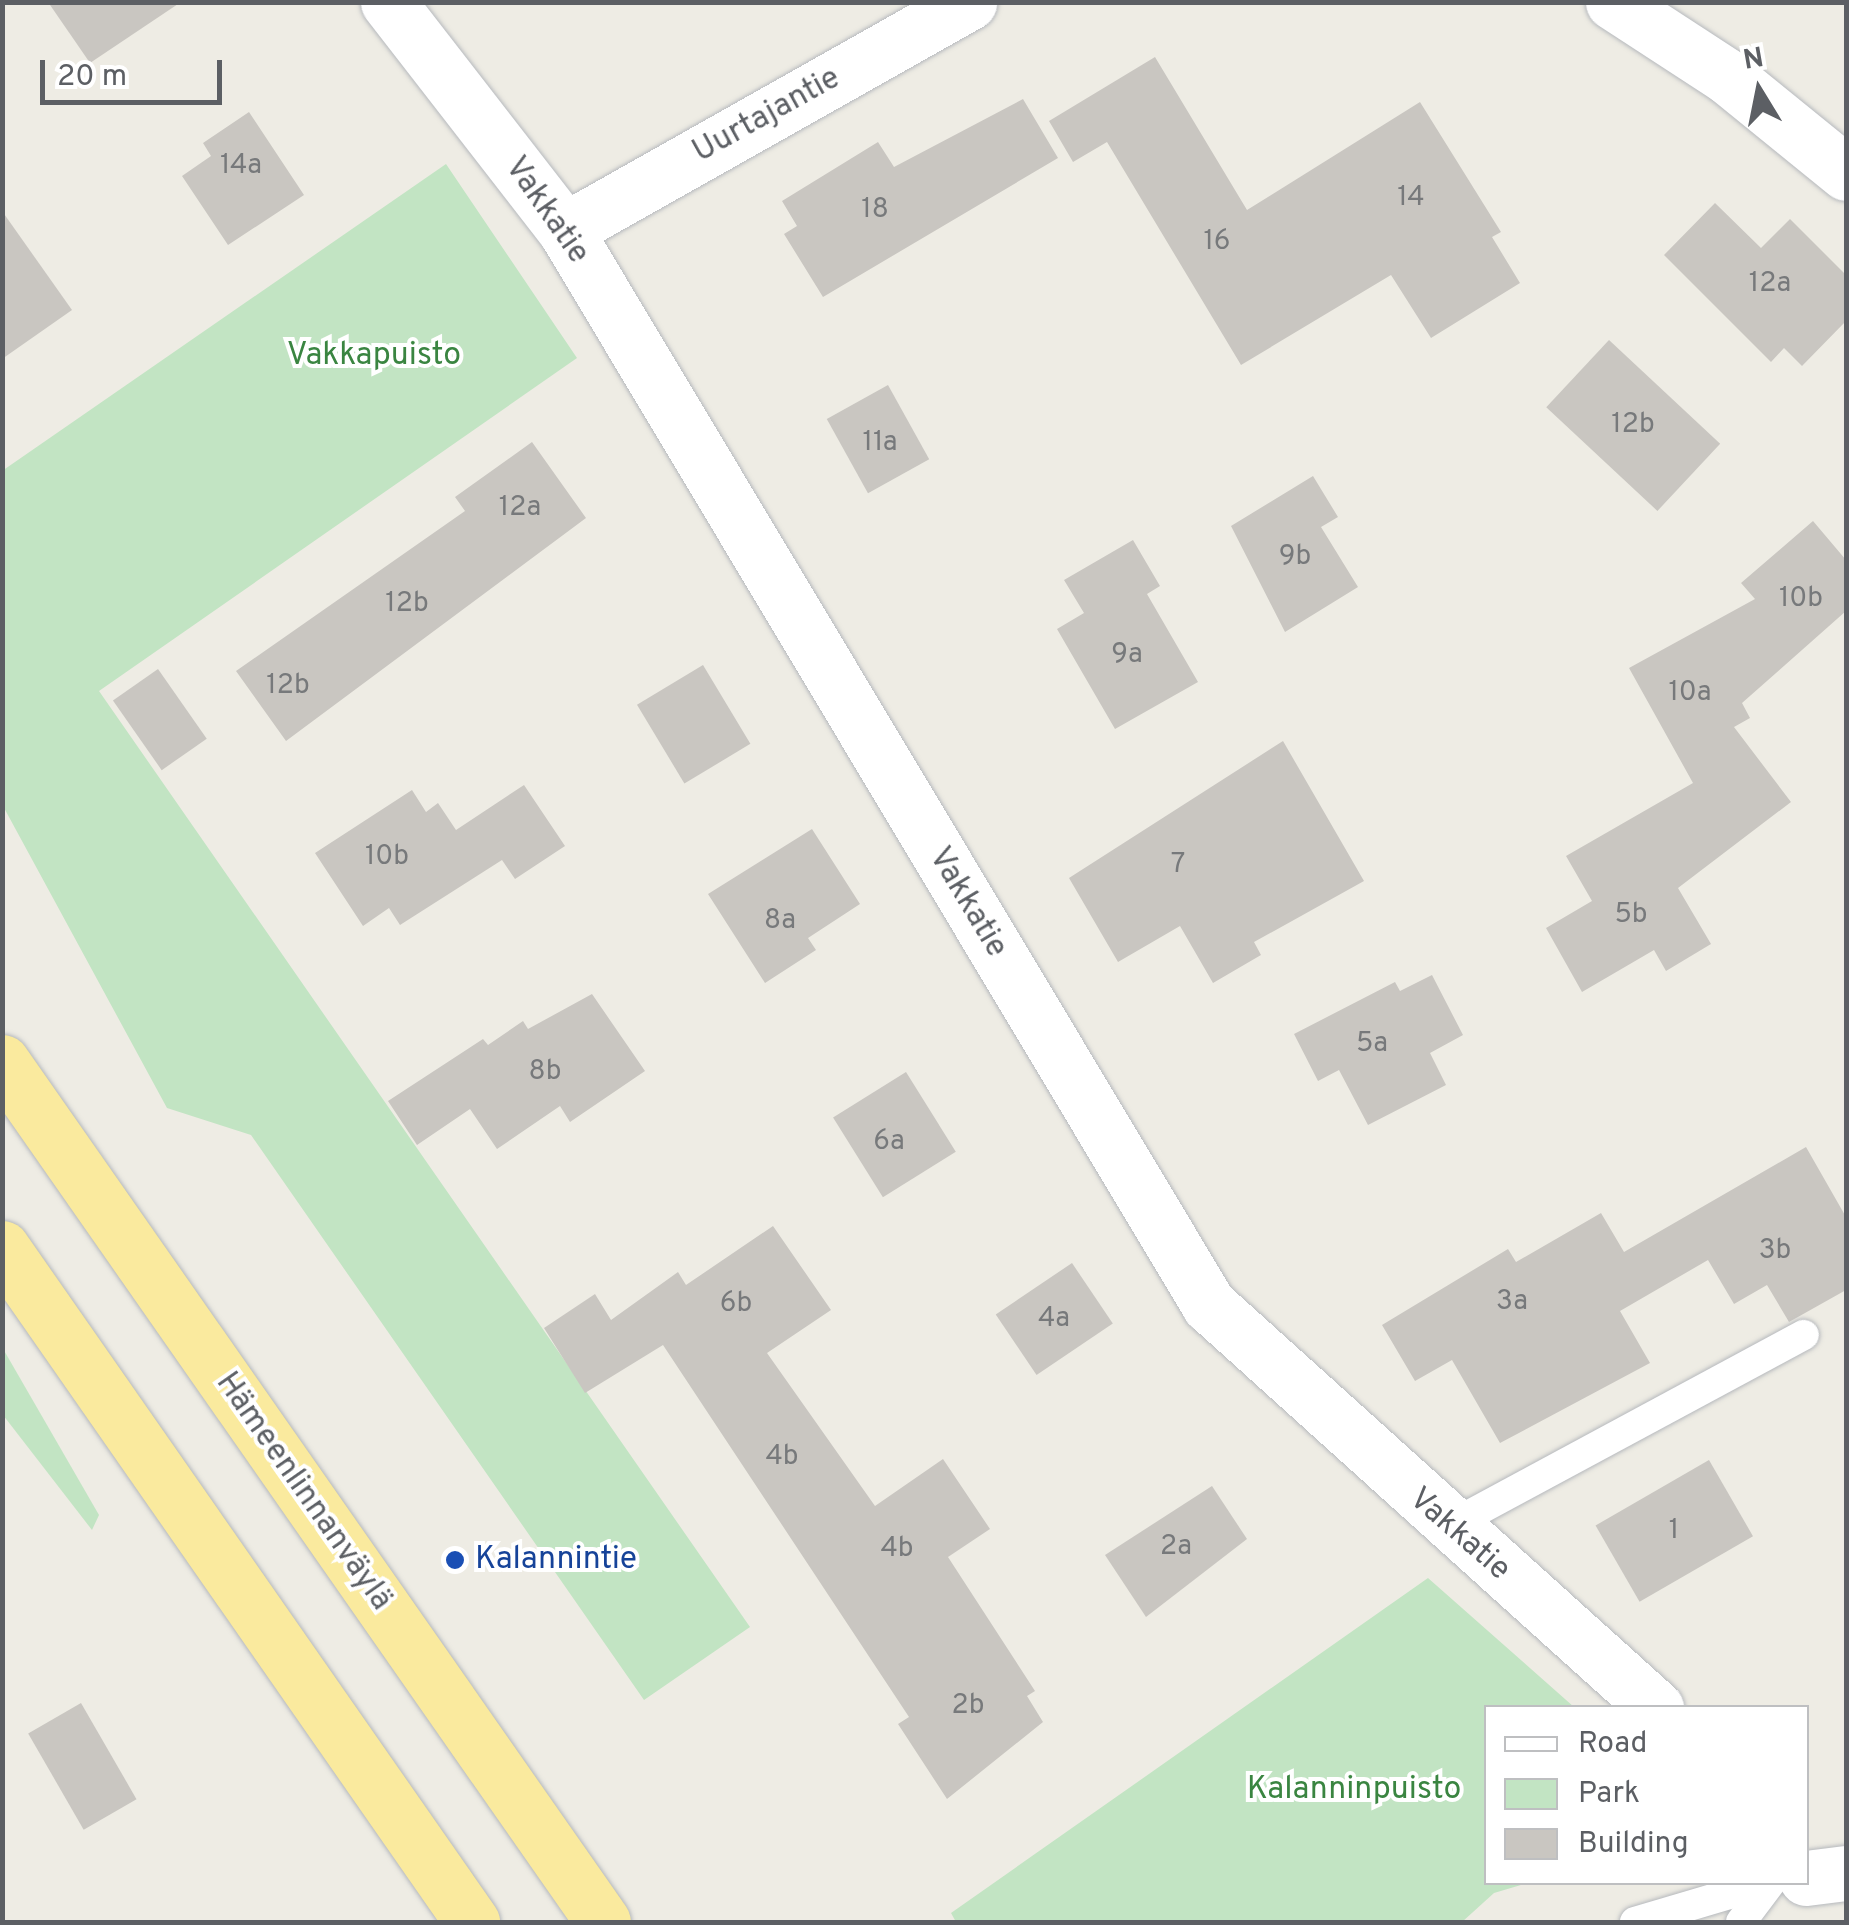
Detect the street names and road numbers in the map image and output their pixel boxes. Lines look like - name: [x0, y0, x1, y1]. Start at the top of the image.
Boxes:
- street label: Uurtajantie: [687, 60, 847, 172]
- street label: Vakkatie: [495, 150, 597, 272]
- street label: Vakkatie: [919, 841, 1015, 965]
- street label: Hämeenlinnanväylä: [207, 1366, 399, 1618]
- street label: Vakkatie: [1400, 1481, 1518, 1589]

